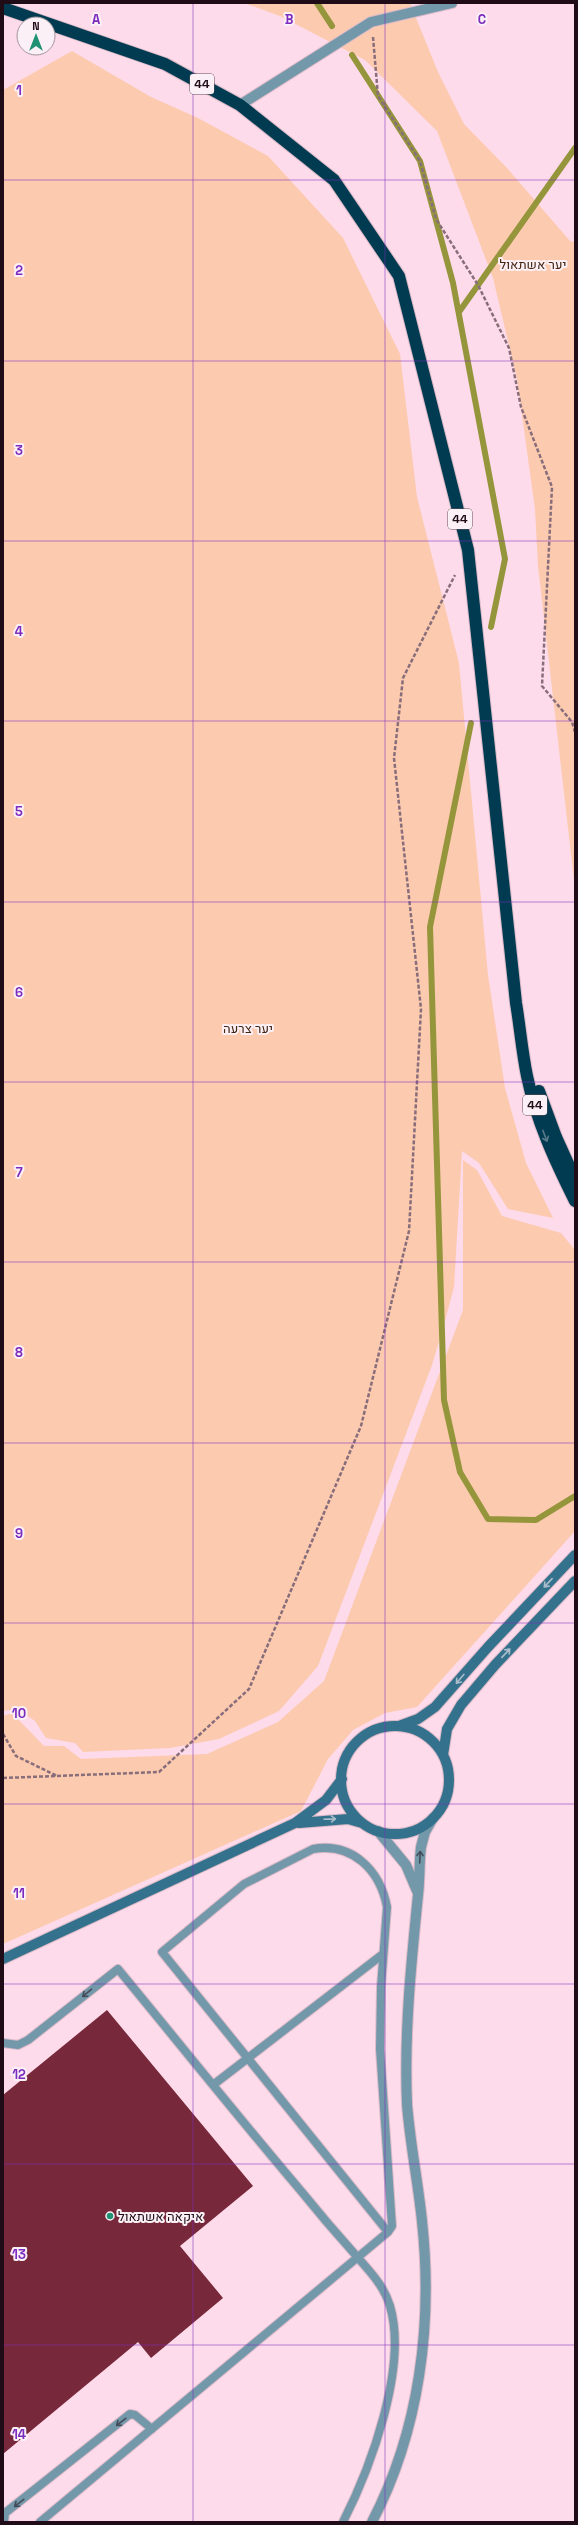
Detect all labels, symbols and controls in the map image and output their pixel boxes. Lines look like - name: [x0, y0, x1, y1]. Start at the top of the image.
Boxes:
- text: A: [92, 11, 101, 28]
- text: B: [285, 11, 294, 28]
- text: C: [478, 11, 486, 28]
- north arrow: [16, 16, 56, 56]
- text: N: [32, 19, 40, 33]
- road number: 44: [190, 74, 214, 94]
- text: 1: [16, 82, 22, 99]
- park label: יער אשתאול: [500, 256, 566, 273]
- text: 2: [15, 262, 23, 279]
- text: 3: [15, 442, 23, 459]
- road number: 44: [448, 509, 472, 529]
- text: 4: [15, 623, 23, 640]
- text: 5: [15, 803, 23, 820]
- text: 6: [15, 984, 23, 1001]
- park label: יער צרעה: [223, 1020, 273, 1037]
- road number: 44: [523, 1095, 547, 1115]
- one-way arrow: [542, 1130, 550, 1142]
- text: 7: [15, 1164, 23, 1181]
- text: 8: [15, 1344, 23, 1361]
- text: 9: [15, 1525, 23, 1542]
- one-way arrow: [544, 1578, 553, 1588]
- one-way arrow: [501, 1649, 510, 1659]
- one-way arrow: [455, 1673, 464, 1684]
- text: 10: [12, 1705, 26, 1722]
- one-way arrow: [323, 1816, 336, 1823]
- one-way arrow: [416, 1851, 424, 1864]
- text: 11: [13, 1885, 25, 1902]
- one-way arrow: [82, 1989, 93, 1997]
- text: 12: [12, 2066, 26, 2083]
- place label: איקאה אשתאול: [118, 2208, 203, 2225]
- marker: איקאה אשתאול: [105, 2211, 115, 2221]
- text: 13: [12, 2246, 26, 2263]
- one-way arrow: [115, 2417, 126, 2426]
- text: 14: [12, 2426, 26, 2443]
- one-way arrow: [13, 2498, 24, 2507]

